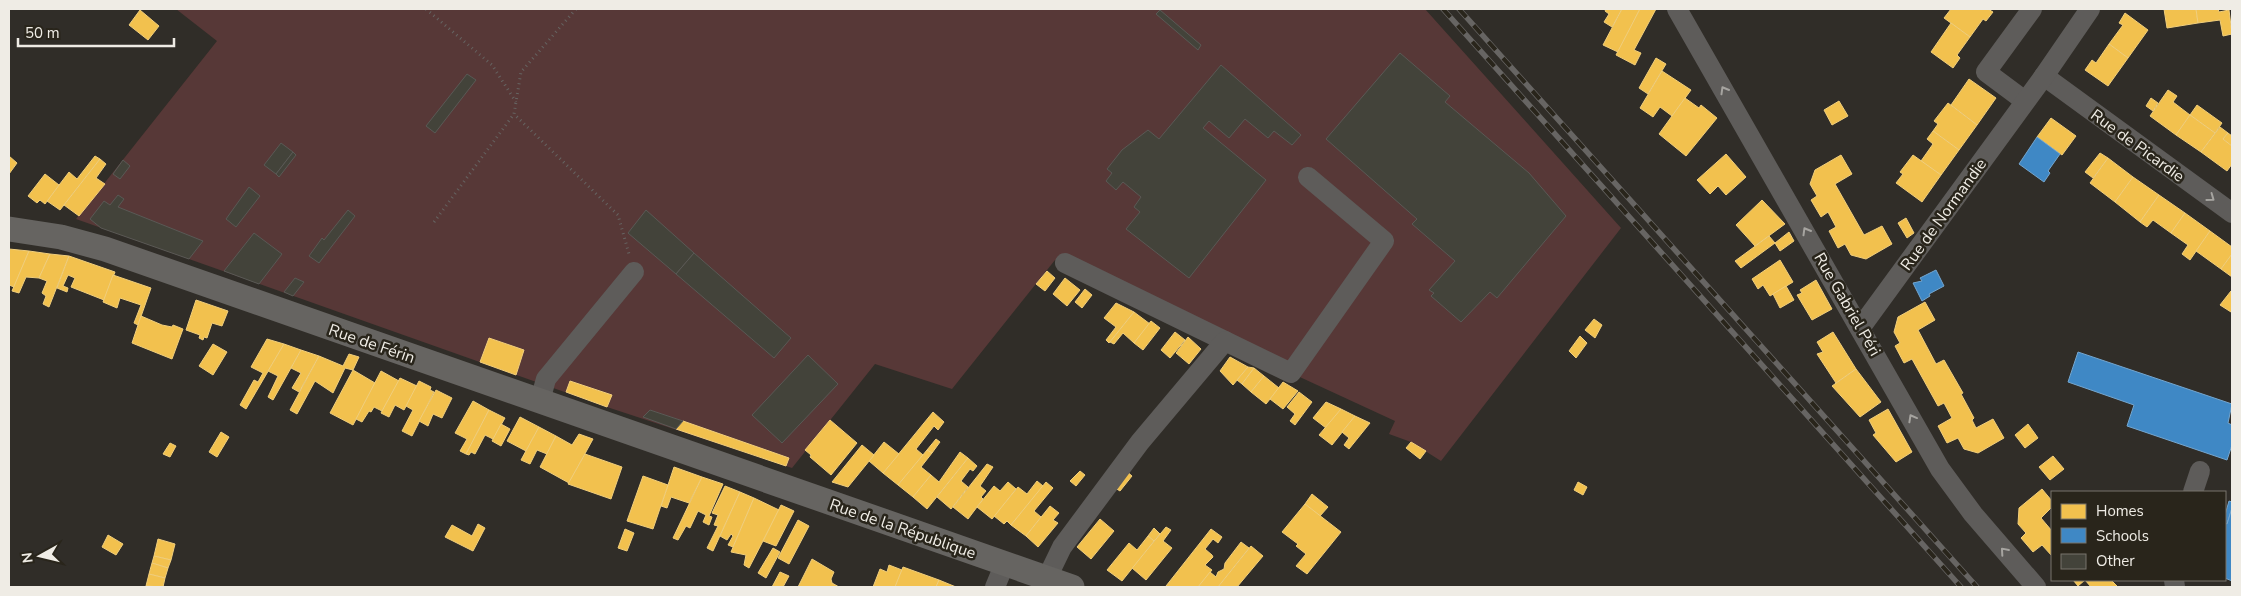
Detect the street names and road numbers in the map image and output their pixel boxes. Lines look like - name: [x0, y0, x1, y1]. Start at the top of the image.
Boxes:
- street label: Rue de Picardie: [2086, 104, 2189, 187]
- street label: Rue de Normandie: [1896, 154, 1992, 275]
- street label: Rue Gabriel Péri: [1809, 249, 1886, 360]
- street label: Rue de Férin: [326, 319, 418, 369]
- street label: Rue de la République: [827, 494, 979, 564]

